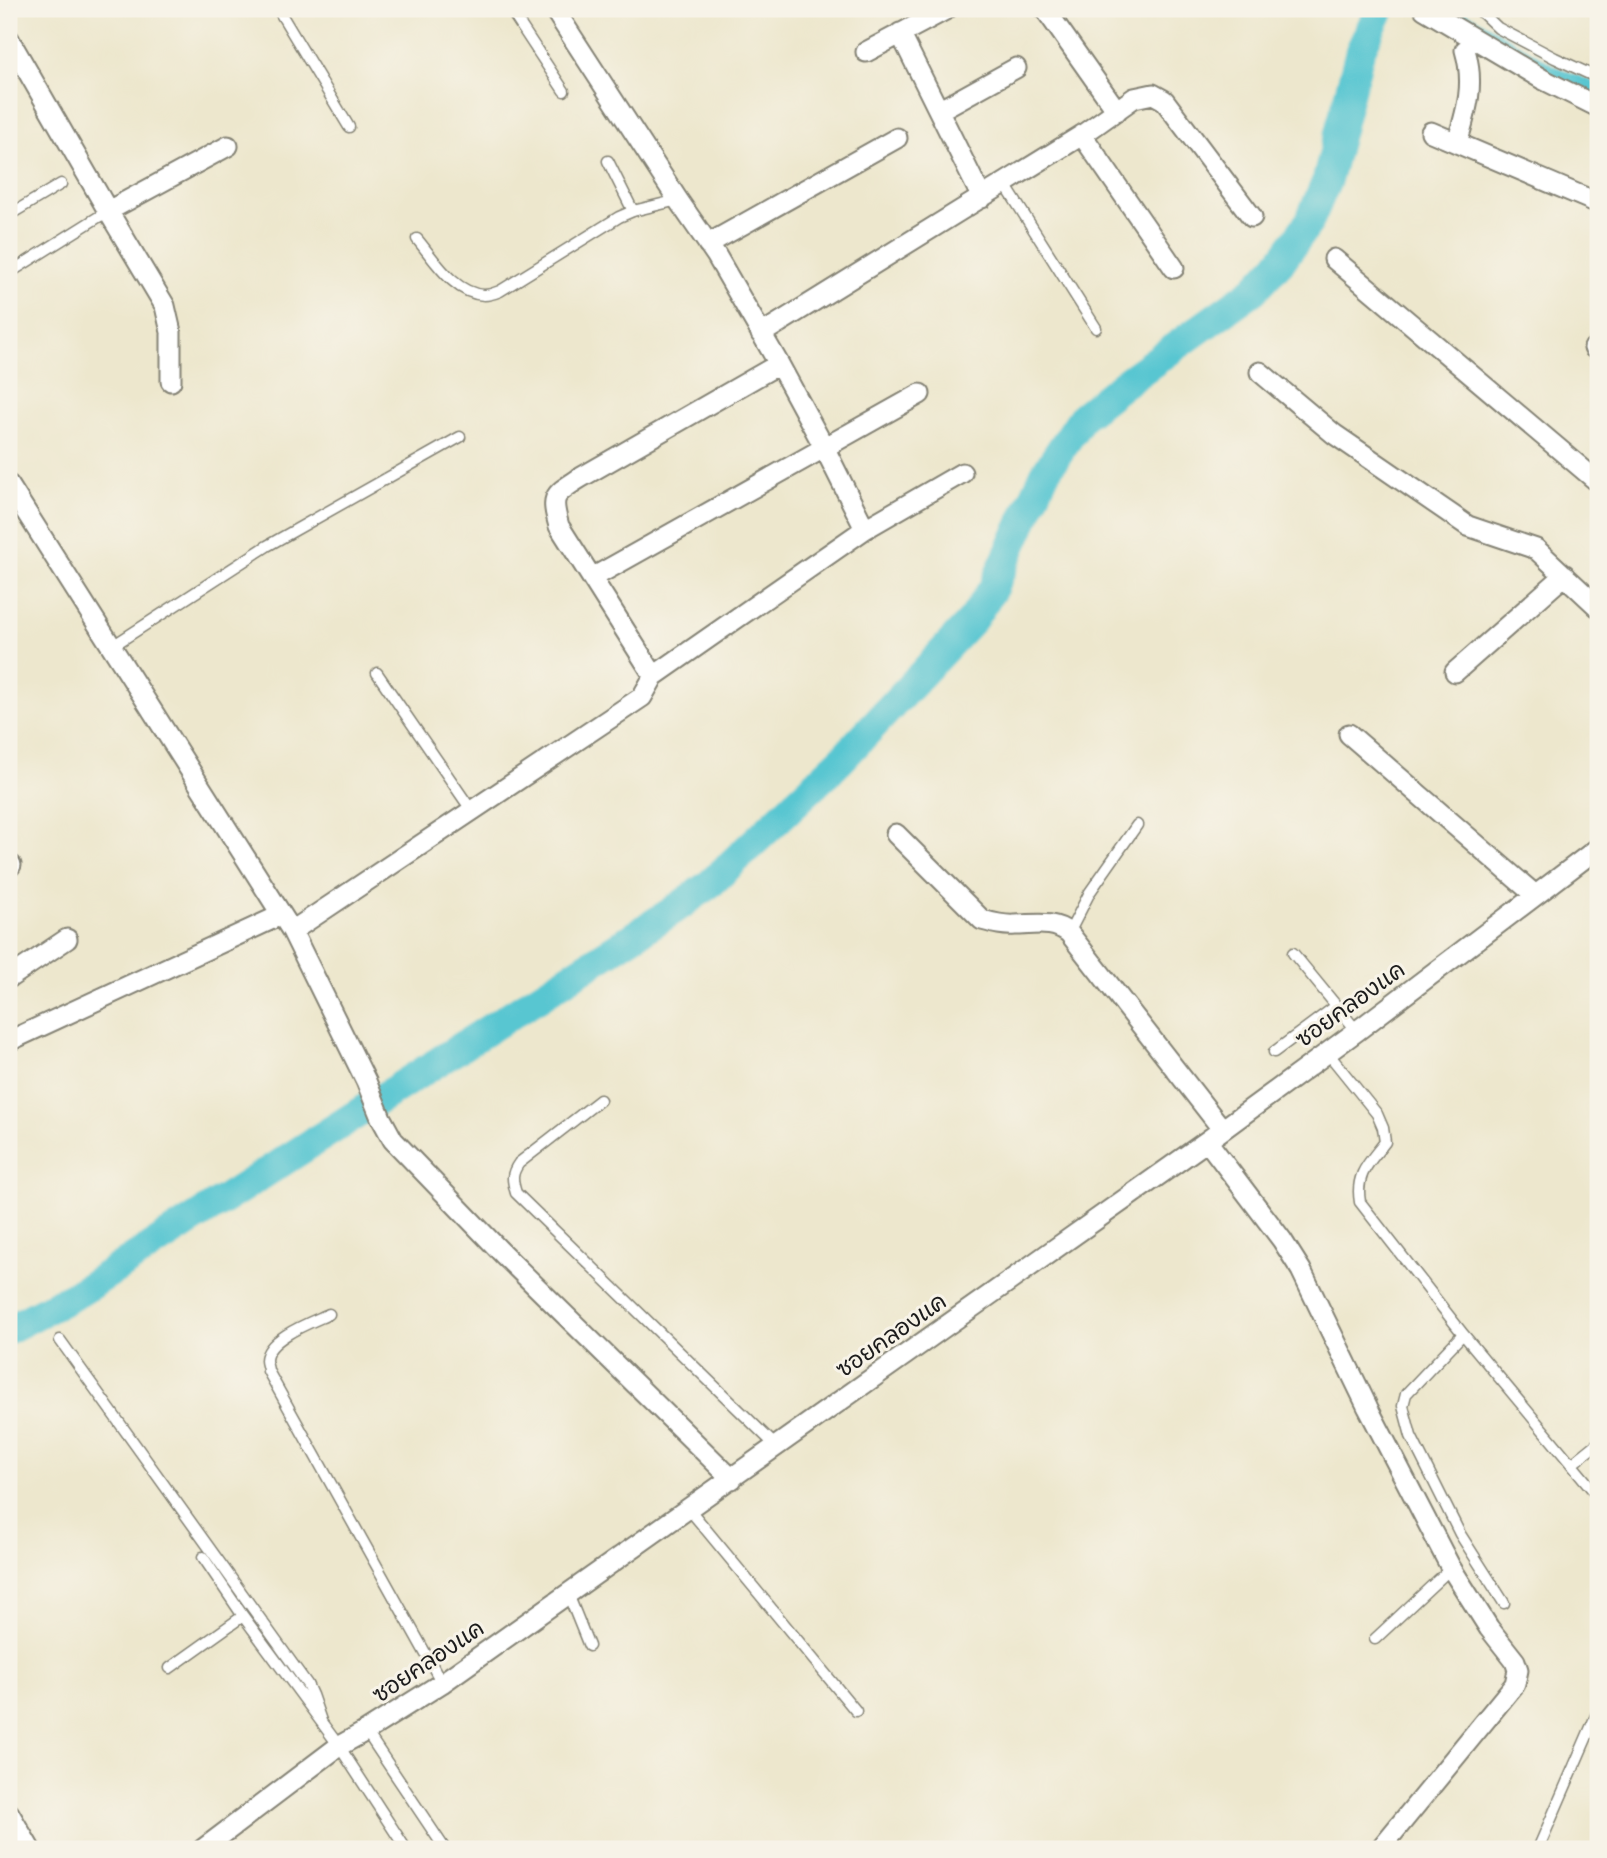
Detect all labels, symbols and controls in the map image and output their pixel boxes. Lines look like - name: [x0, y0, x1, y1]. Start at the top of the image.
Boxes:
- street label: ซอยคลองแค: [1289, 953, 1414, 1058]
- street label: ซอยคลองแค: [829, 1285, 955, 1388]
- street label: ซอยคลองแค: [366, 1612, 492, 1713]

